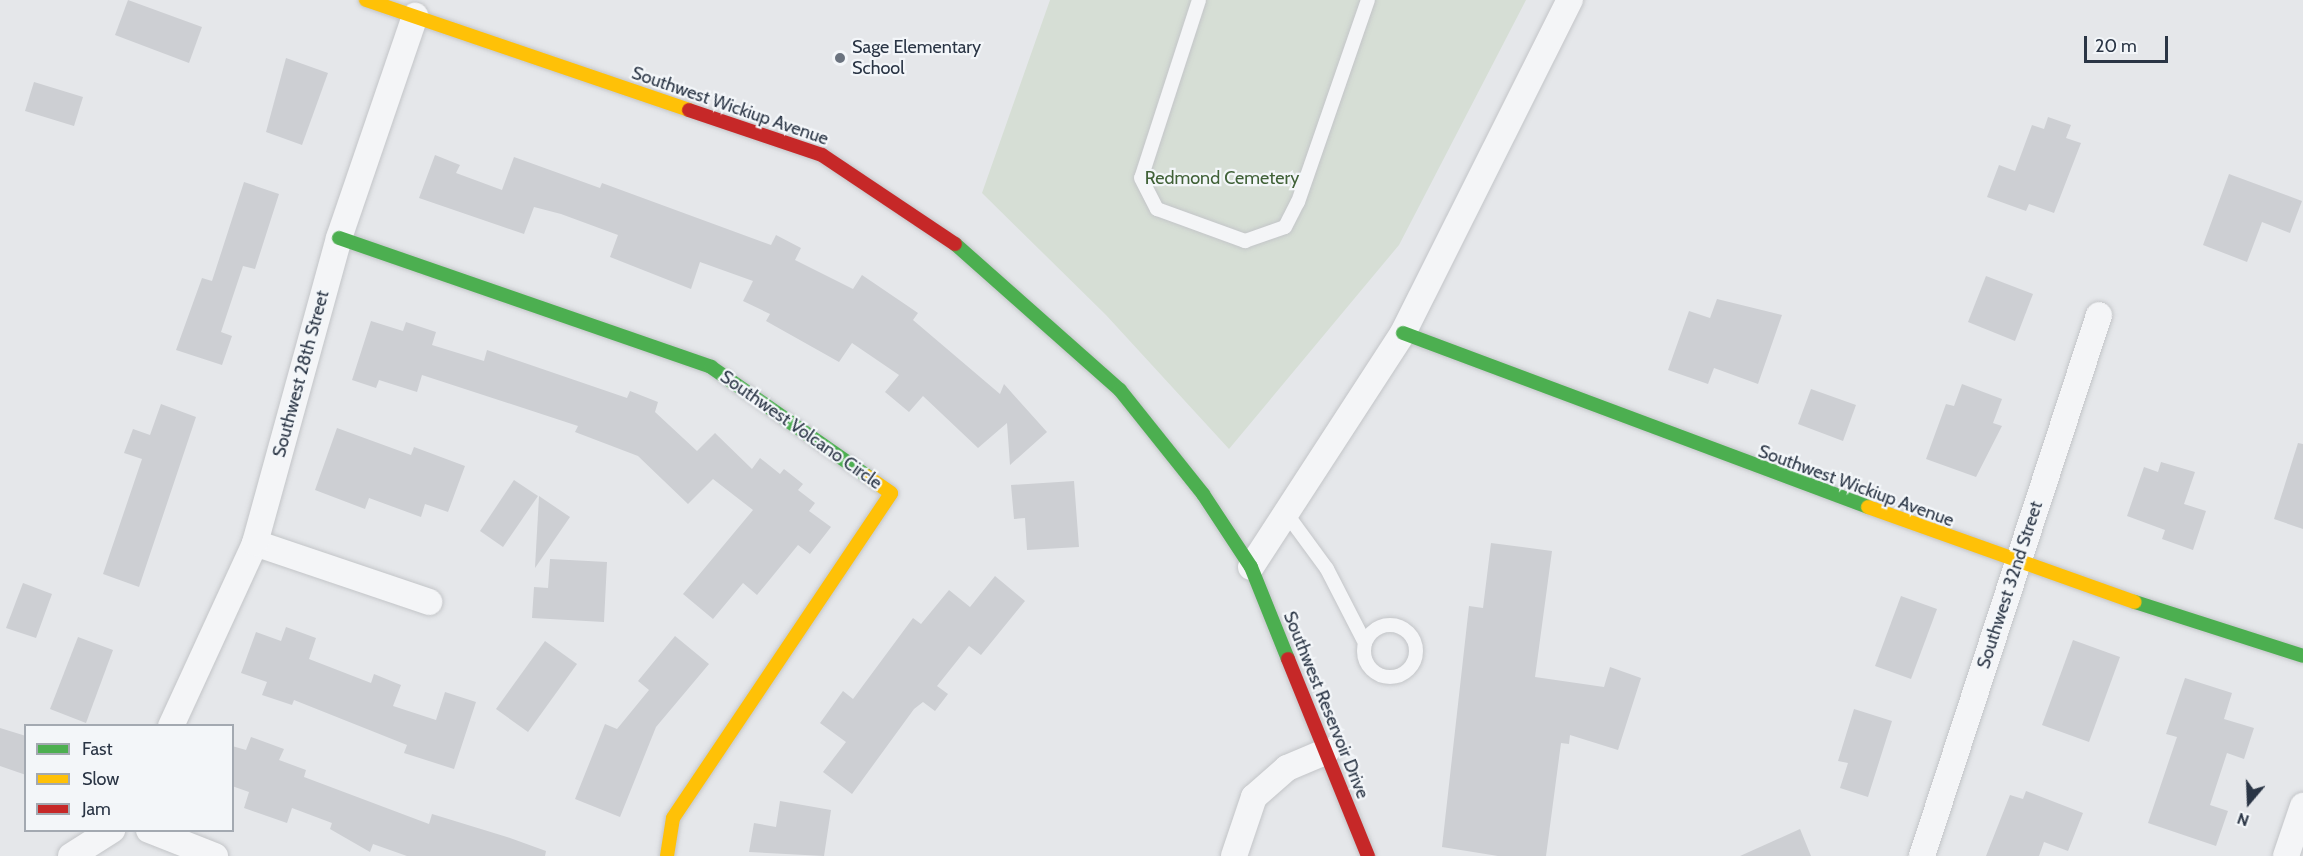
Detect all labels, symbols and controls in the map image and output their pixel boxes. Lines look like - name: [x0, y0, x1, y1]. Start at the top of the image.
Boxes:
- scale bar: [2087, 24, 2171, 62]
- text: 20 m: [2095, 35, 2137, 57]
- place label: Sage Elementary School: [852, 37, 981, 80]
- marker: Sage Elementary School: [833, 51, 847, 65]
- street label: Southwest Wickiup Avenue: [629, 62, 831, 150]
- park label: Redmond Cemetery: [1145, 167, 1299, 189]
- street label: Southwest 28th Street: [268, 288, 334, 460]
- street label: Southwest Volcano Circle: [716, 366, 886, 494]
- street label: Southwest Wickiup Avenue: [1755, 441, 1957, 531]
- street label: Southwest 32nd Street: [1973, 499, 2047, 671]
- street label: Southwest Reservoir Drive: [1279, 608, 1373, 802]
- legend: [24, 724, 234, 832]
- text: Fast: [82, 738, 113, 760]
- text: Slow: [82, 768, 119, 790]
- north arrow: [2219, 772, 2279, 832]
- text: Jam: [82, 798, 111, 820]
- text: N: [2235, 809, 2251, 830]

